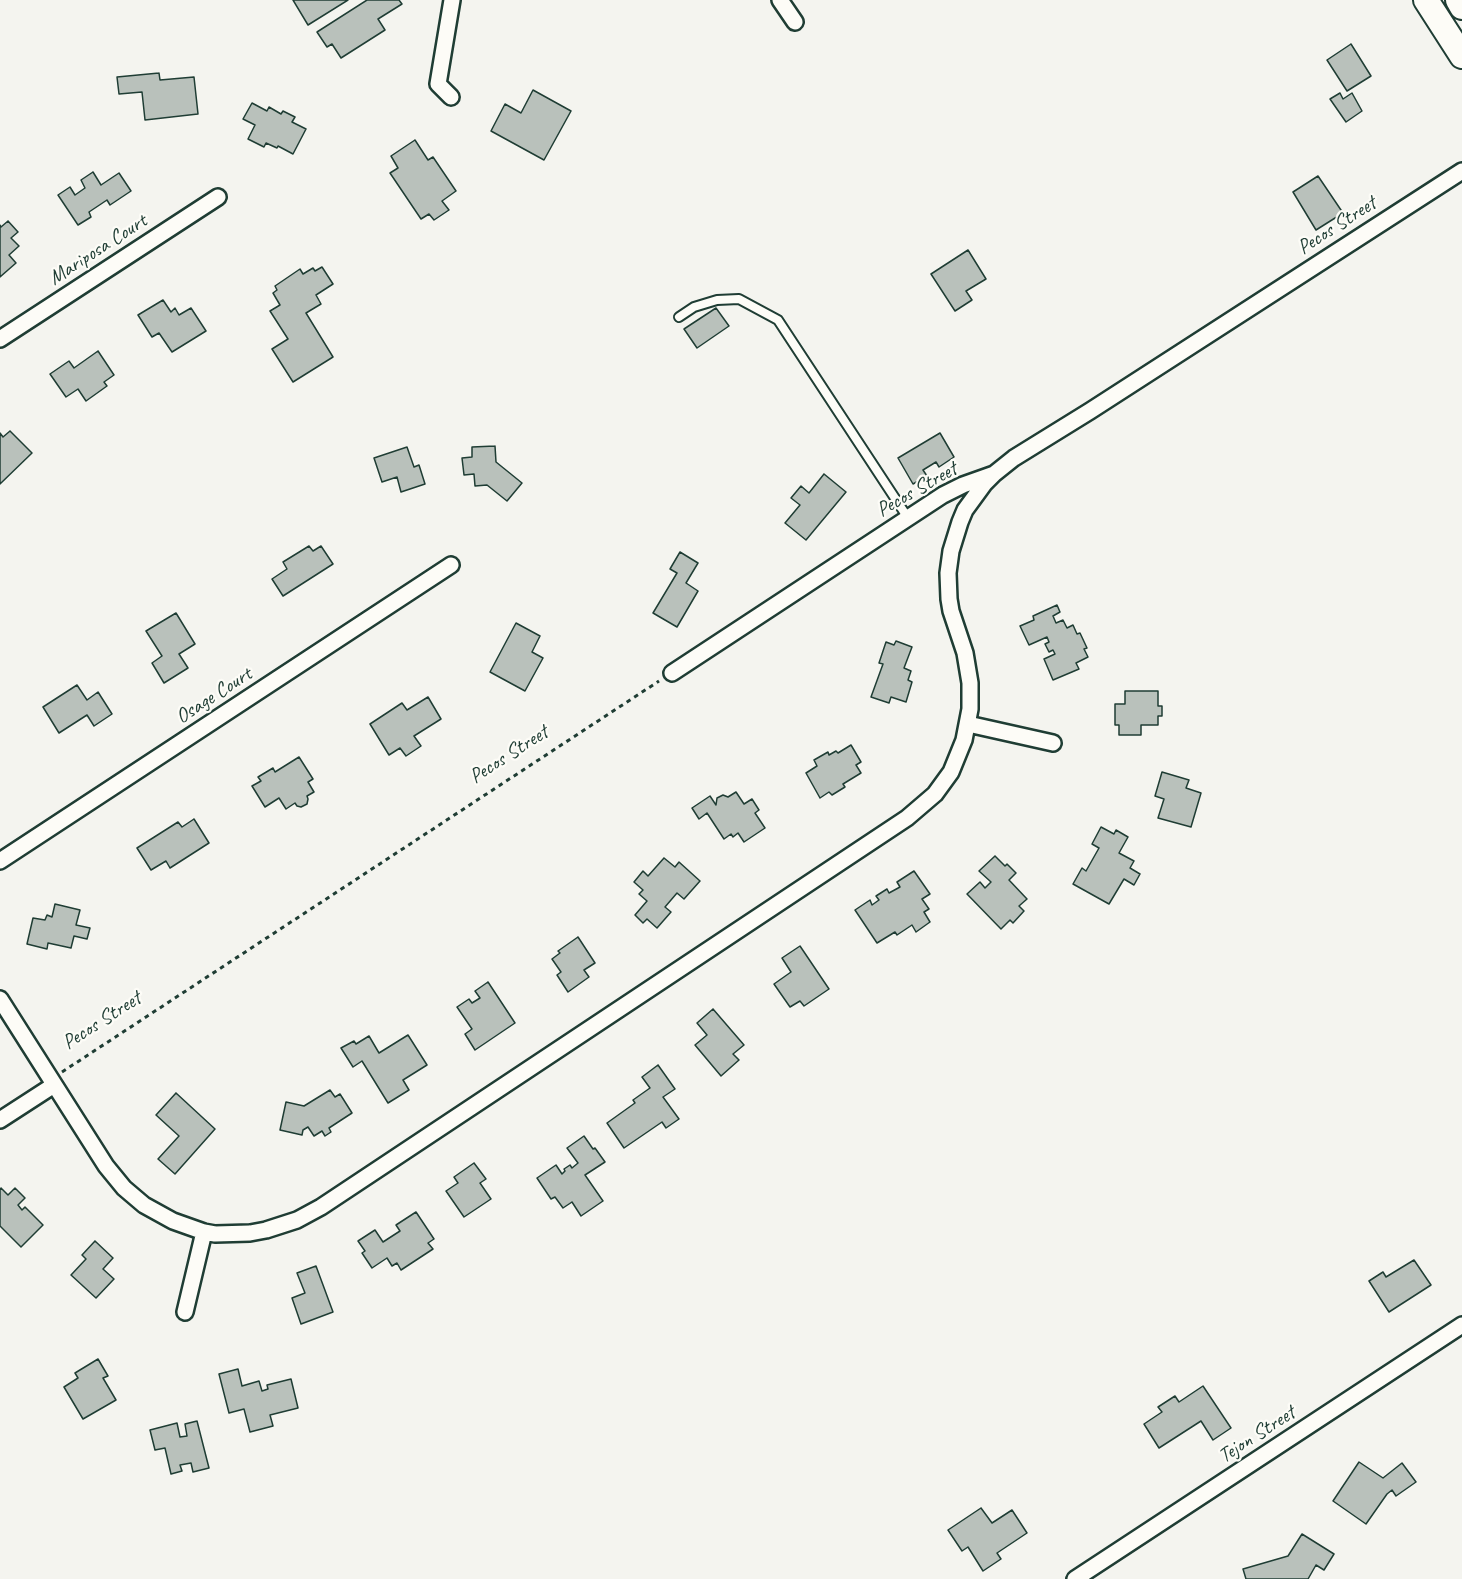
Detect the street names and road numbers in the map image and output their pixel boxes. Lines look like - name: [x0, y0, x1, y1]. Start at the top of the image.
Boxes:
- street label: Pecos Street: [1293, 191, 1381, 261]
- street label: Mariposa Court: [44, 209, 152, 291]
- street label: Pecos Street: [872, 457, 962, 523]
- street label: Osage Court: [171, 662, 257, 730]
- street label: Pecos Street: [465, 720, 553, 790]
- street label: Pecos Street: [58, 986, 146, 1056]
- street label: Tejon Street: [1214, 1401, 1300, 1469]

